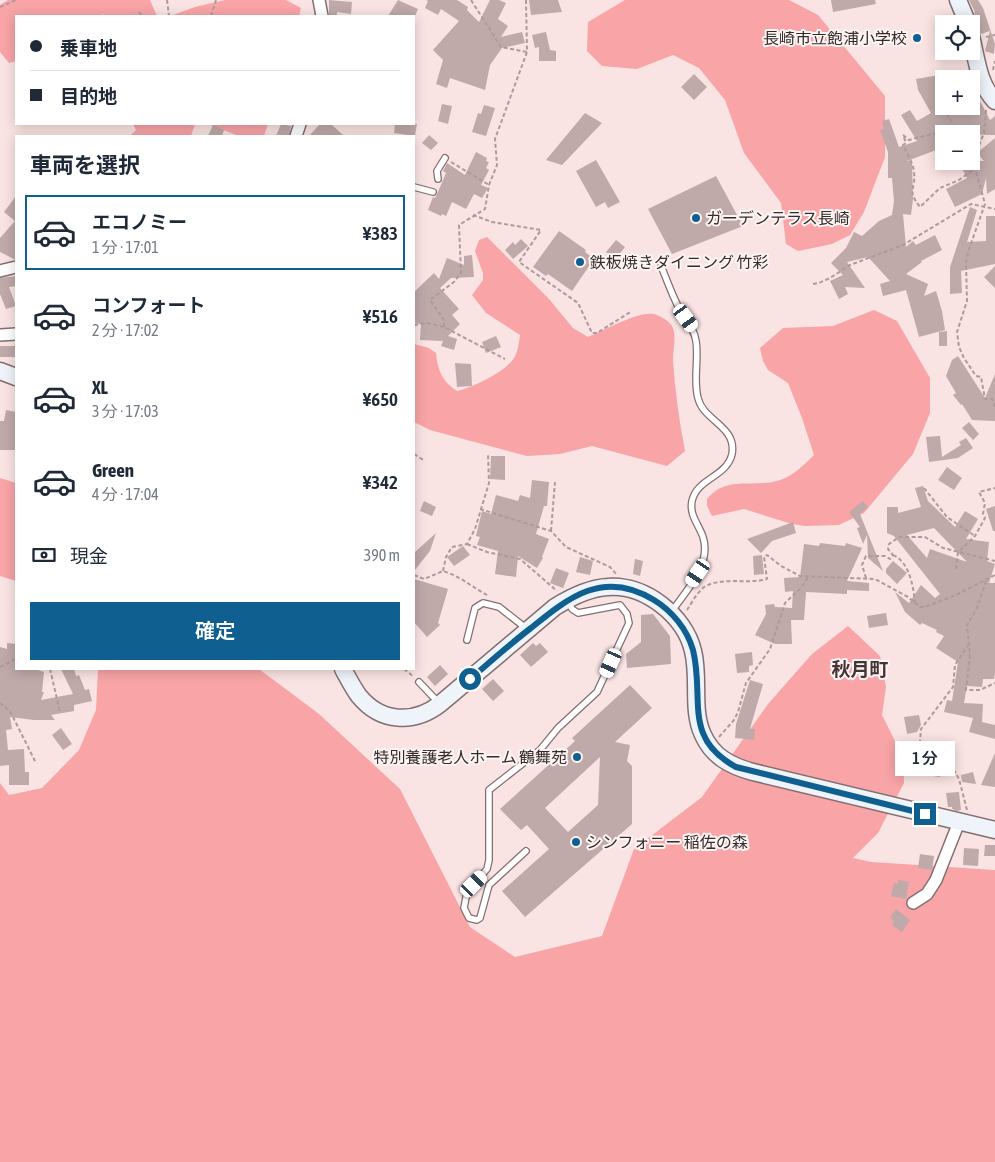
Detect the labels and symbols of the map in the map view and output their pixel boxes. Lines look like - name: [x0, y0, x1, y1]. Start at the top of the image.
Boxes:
- place label: 長崎市立飽浦小学校: [763, 29, 907, 47]
- marker: 長崎市立飽浦小学校: [911, 32, 923, 44]
- place label: ガーデンテラス長崎: [706, 209, 850, 227]
- marker: ガーデンテラス長崎: [690, 212, 702, 224]
- place label: 鉄板焼きダイニング 竹彩: [590, 253, 768, 271]
- marker: 鉄板焼きダイニング 竹彩: [574, 256, 586, 268]
- car: [671, 301, 700, 335]
- car: [683, 556, 712, 590]
- car: [598, 646, 623, 680]
- district label: 秋月町: [831, 658, 889, 680]
- route start: [459, 668, 481, 690]
- callout: 1 分: [895, 742, 955, 776]
- place label: 特別養護老人ホーム 鶴舞苑: [373, 748, 567, 766]
- marker: 特別養護老人ホーム 鶴舞苑: [571, 751, 583, 763]
- route end: [914, 803, 936, 825]
- place label: シンフォニー 稲佐の森: [586, 833, 748, 851]
- marker: シンフォニー 稲佐の森: [570, 836, 582, 848]
- car: [458, 868, 489, 900]

